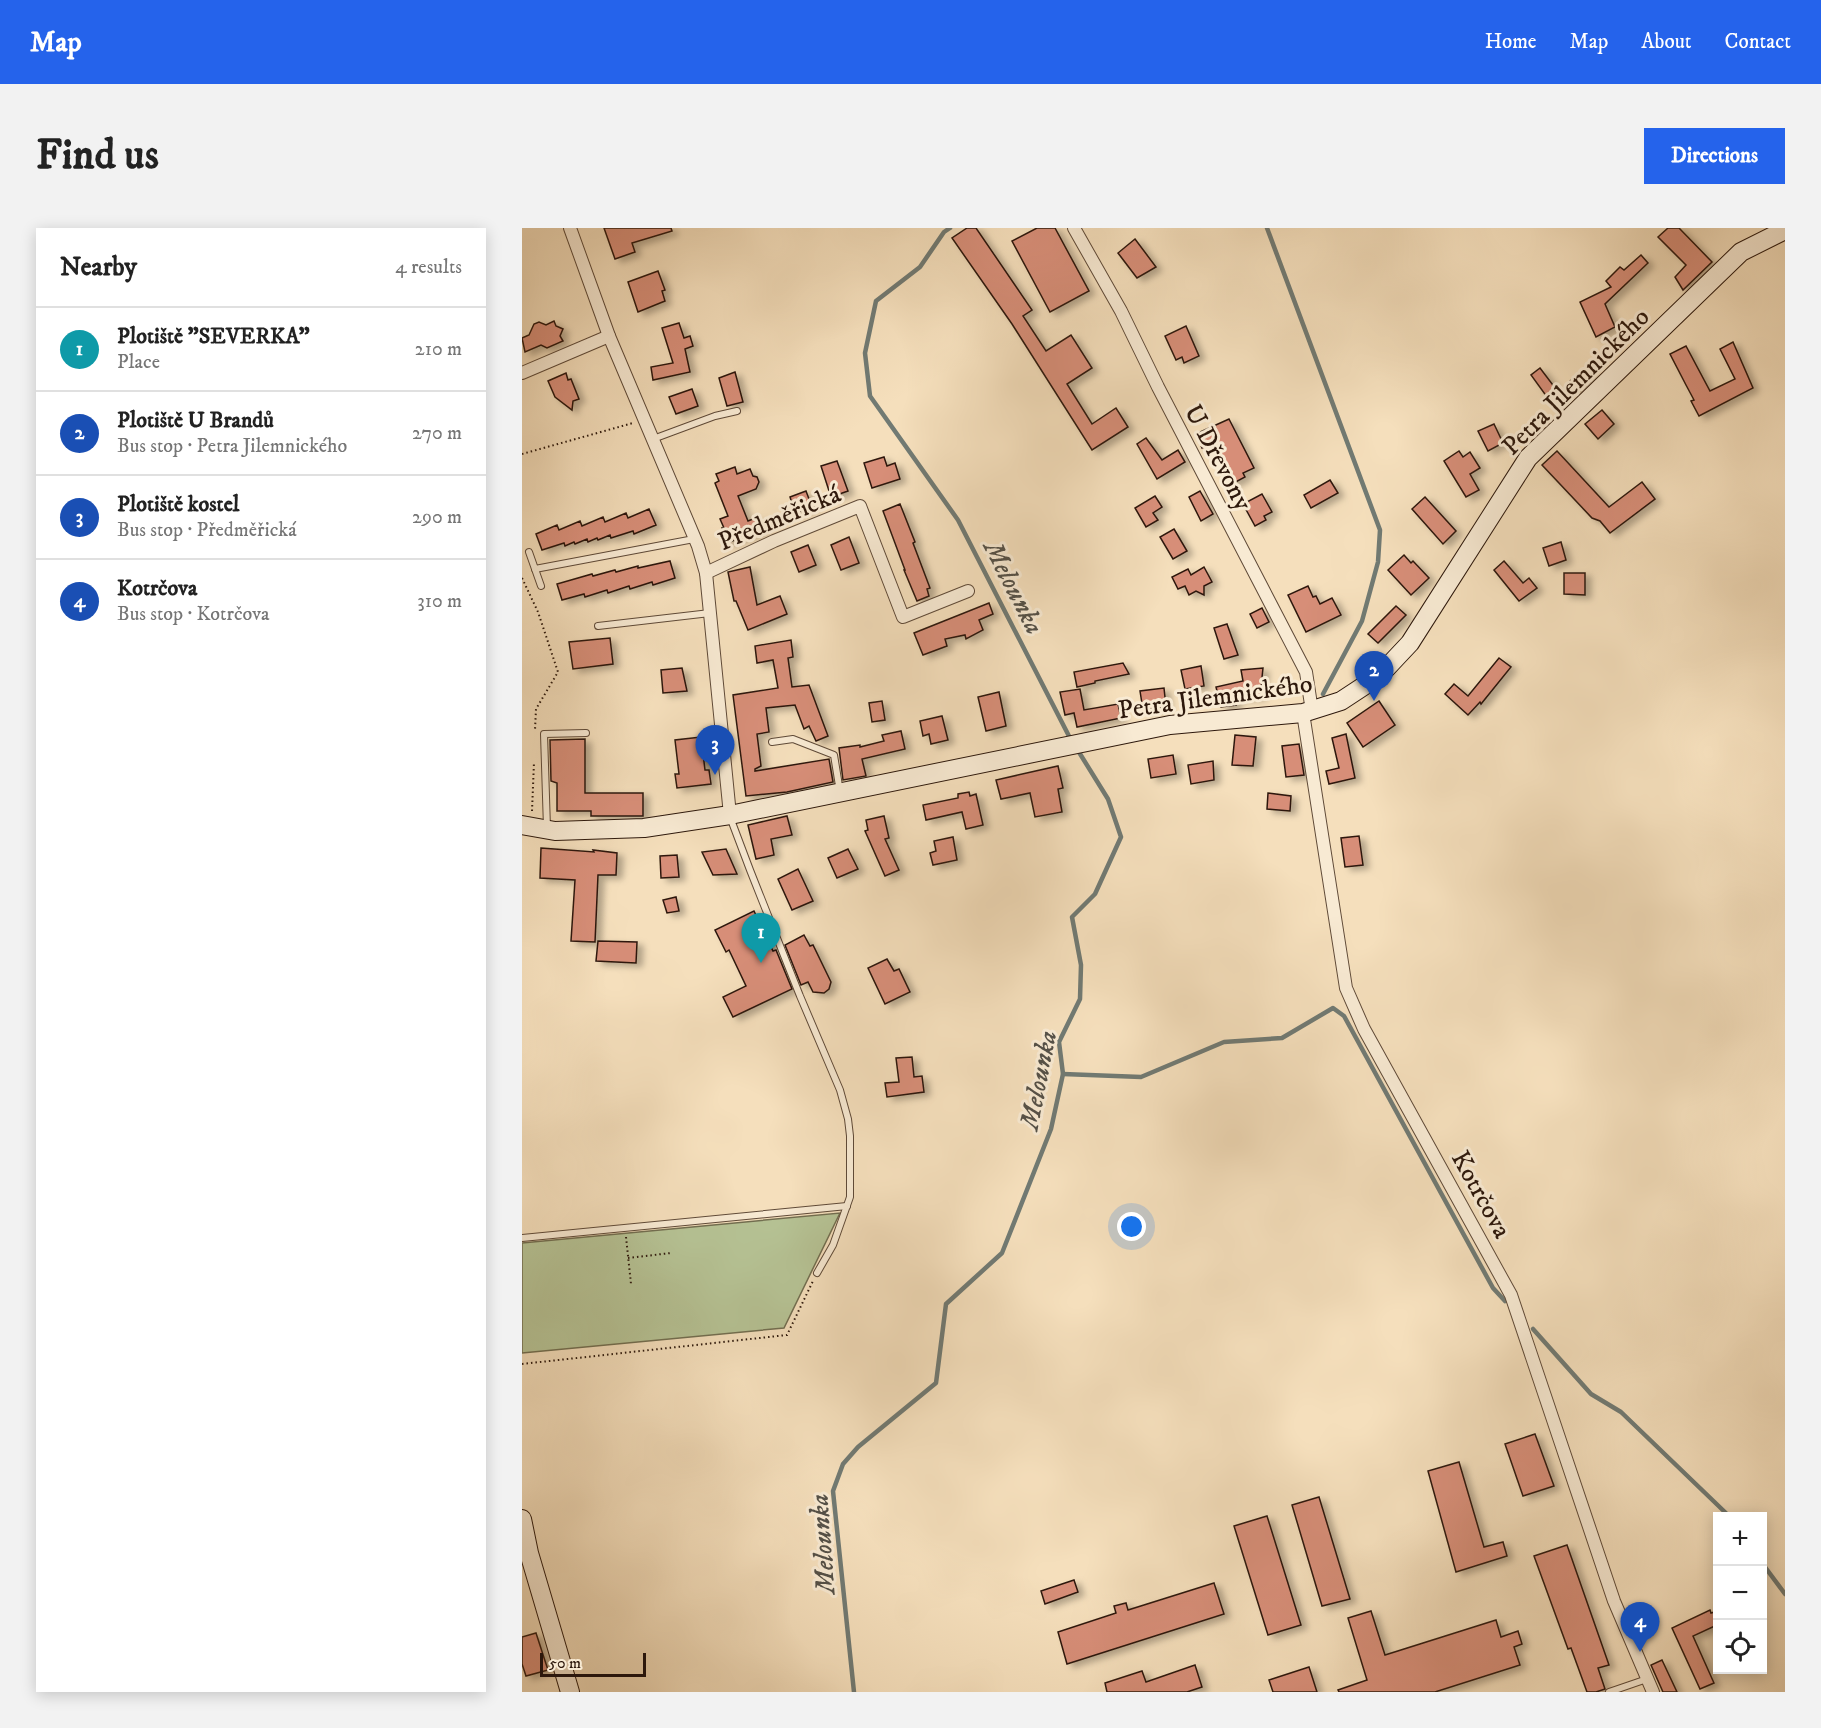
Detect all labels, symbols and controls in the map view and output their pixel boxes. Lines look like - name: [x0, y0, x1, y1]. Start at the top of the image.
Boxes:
- text: Map: [30, 25, 82, 60]
- text: Home: [1485, 29, 1537, 55]
- text: Map: [1570, 29, 1608, 55]
- text: About: [1641, 29, 1692, 55]
- text: Contact: [1725, 29, 1791, 55]
- button: Directions: [1644, 128, 1785, 184]
- text: Find us: [36, 130, 159, 182]
- text: Nearby: [60, 251, 137, 284]
- text: 4 results: [395, 255, 462, 280]
- street label: Petra Jilemnického: [1495, 301, 1657, 463]
- text: Plotiště "SEVERKA": [117, 323, 310, 350]
- text: 1: [76, 337, 83, 362]
- text: 210 m: [415, 337, 462, 362]
- text: Place: [117, 350, 160, 375]
- street label: U Dřevony: [1176, 399, 1260, 517]
- text: Plotiště U Brandů: [117, 407, 274, 434]
- text: 2: [75, 421, 84, 446]
- text: 270 m: [412, 421, 462, 446]
- text: Bus stop · Petra Jilemnického: [117, 434, 347, 459]
- street label: Předměřická: [713, 478, 846, 559]
- text: Plotiště kostel: [117, 491, 239, 518]
- text: 3: [76, 505, 83, 530]
- text: 290 m: [412, 505, 462, 530]
- text: Bus stop · Předměřická: [117, 518, 297, 543]
- water label: Melounka: [974, 533, 1051, 640]
- text: Kotrčova: [117, 575, 197, 602]
- text: 4: [74, 589, 85, 614]
- text: 310 m: [417, 589, 462, 614]
- text: Bus stop · Kotrčova: [117, 602, 270, 627]
- pin: 2: [1354, 652, 1394, 701]
- street label: Petra Jilemnického: [1116, 668, 1314, 727]
- pin: 3: [696, 726, 734, 775]
- pin: 1: [742, 914, 780, 963]
- water label: Melounka: [1012, 1028, 1065, 1135]
- street label: Kotrčova: [1443, 1145, 1518, 1244]
- your location: [1117, 1212, 1146, 1241]
- water label: Melounka: [803, 1493, 844, 1597]
- map controls: [1713, 1512, 1767, 1674]
- button: +: [1713, 1512, 1767, 1566]
- button: −: [1713, 1566, 1767, 1620]
- pin: 4: [1620, 1602, 1660, 1652]
- button: locate: [1713, 1620, 1767, 1674]
- scale bar: [540, 1650, 646, 1678]
- text: 50 m: [549, 1653, 581, 1673]

